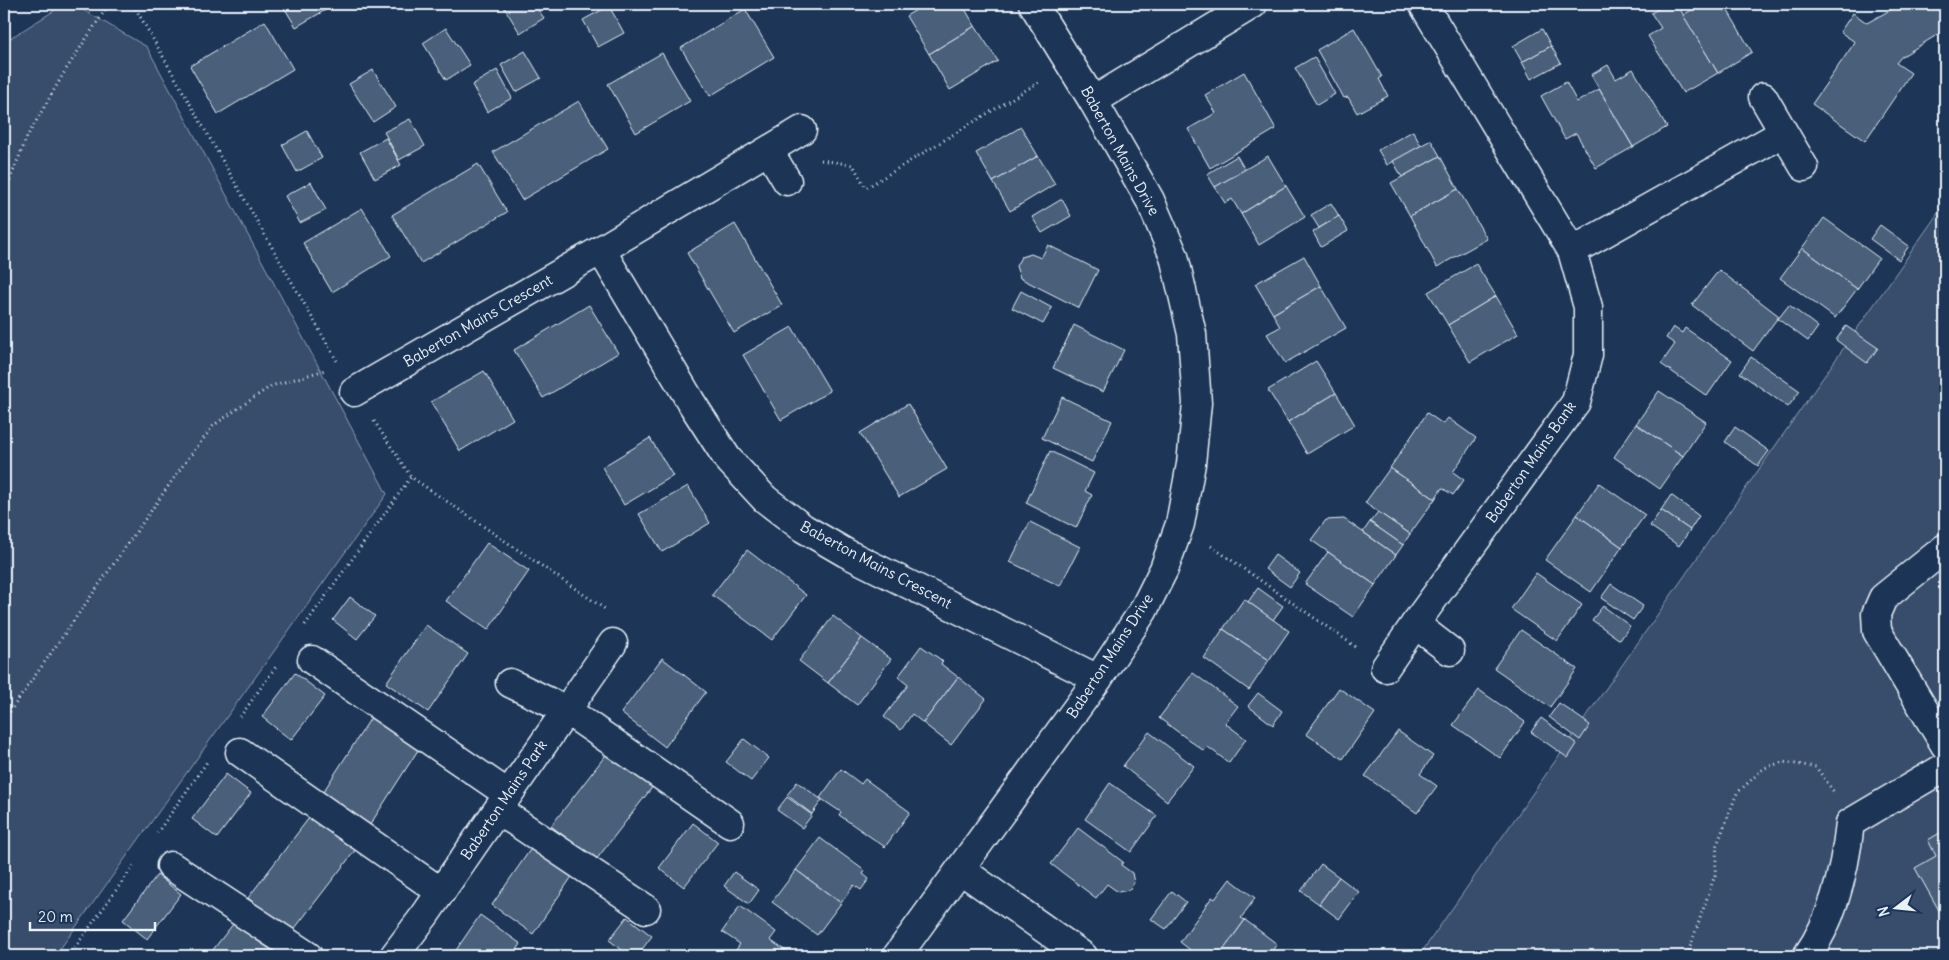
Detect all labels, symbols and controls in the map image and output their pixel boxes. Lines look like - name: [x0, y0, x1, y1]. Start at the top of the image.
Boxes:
- street label: Baberton Mains Drive: [1077, 83, 1164, 219]
- street label: Baberton Mains Crescent: [400, 270, 556, 371]
- street label: Baberton Mains Bank: [1481, 397, 1580, 526]
- street label: Baberton Mains Crescent: [797, 516, 955, 613]
- street label: Baberton Mains Drive: [1062, 590, 1157, 722]
- street label: Baberton Mains Park: [456, 736, 551, 863]
- north arrow: [1872, 882, 1922, 932]
- scale bar: [30, 900, 155, 932]
- text: N: [1874, 904, 1893, 919]
- text: 20 m: [38, 907, 73, 926]

